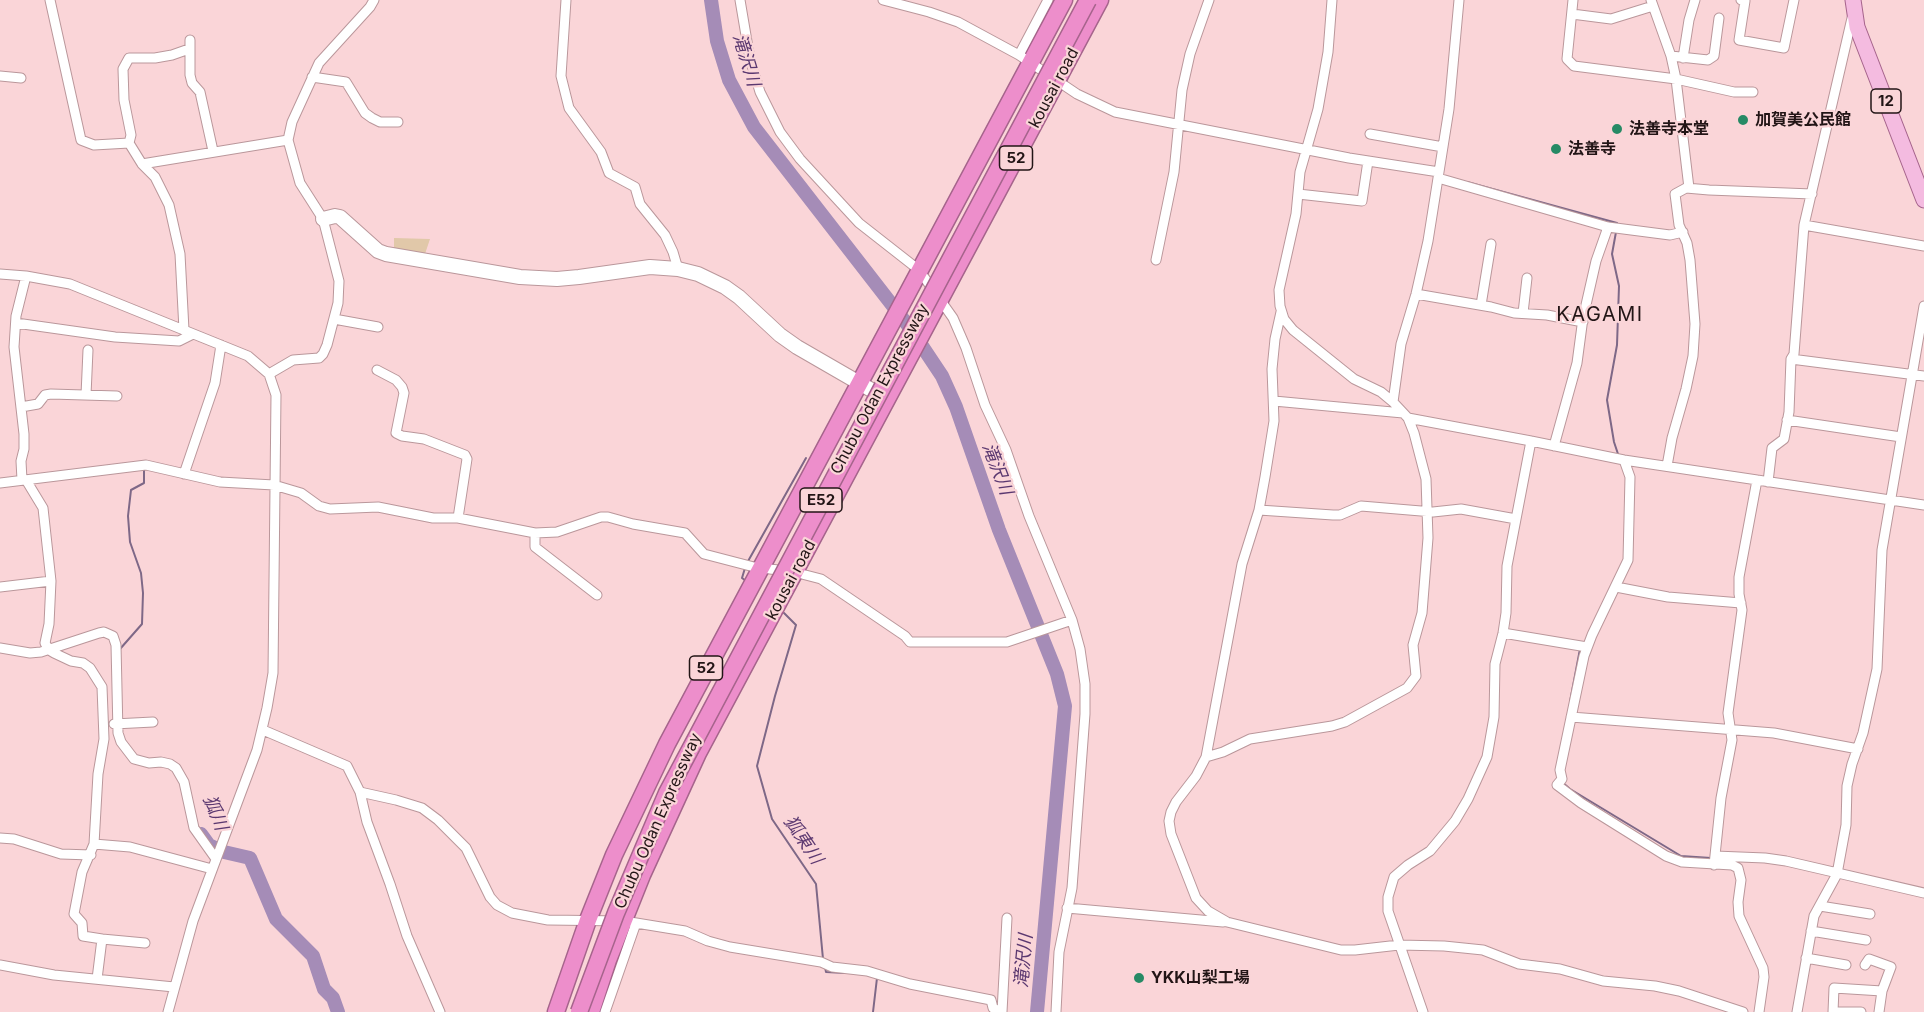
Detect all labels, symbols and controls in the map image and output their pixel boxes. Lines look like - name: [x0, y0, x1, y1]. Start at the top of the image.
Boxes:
- water label: 滝沢川: [728, 31, 764, 89]
- street label: kousai road: [1025, 45, 1083, 131]
- road number: 12: [1871, 89, 1901, 113]
- place label: 加賀美公民館: [1755, 110, 1851, 130]
- marker: 加賀美公民館: [1736, 113, 1750, 127]
- place label: 法善寺本堂: [1629, 119, 1709, 139]
- marker: 法善寺本堂: [1610, 122, 1624, 136]
- place label: 法善寺: [1568, 139, 1616, 159]
- marker: 法善寺: [1549, 142, 1563, 156]
- road number: 52: [1000, 146, 1032, 170]
- street label: Chubu Odan Expressway: [827, 300, 933, 478]
- district label: KAGAMI: [1556, 303, 1644, 327]
- water label: 滝沢川: [977, 440, 1017, 498]
- road number: E52: [800, 488, 842, 512]
- street label: kousai road: [762, 537, 820, 623]
- road number: 52: [690, 656, 722, 680]
- street label: Chubu Odan Expressway: [611, 730, 705, 912]
- water label: 狐川: [198, 792, 232, 834]
- water label: 狐東川: [779, 812, 827, 868]
- water label: 滝沢川: [1011, 933, 1037, 989]
- place label: YKK山梨工場: [1151, 968, 1250, 988]
- marker: YKK山梨工場: [1132, 971, 1146, 985]

